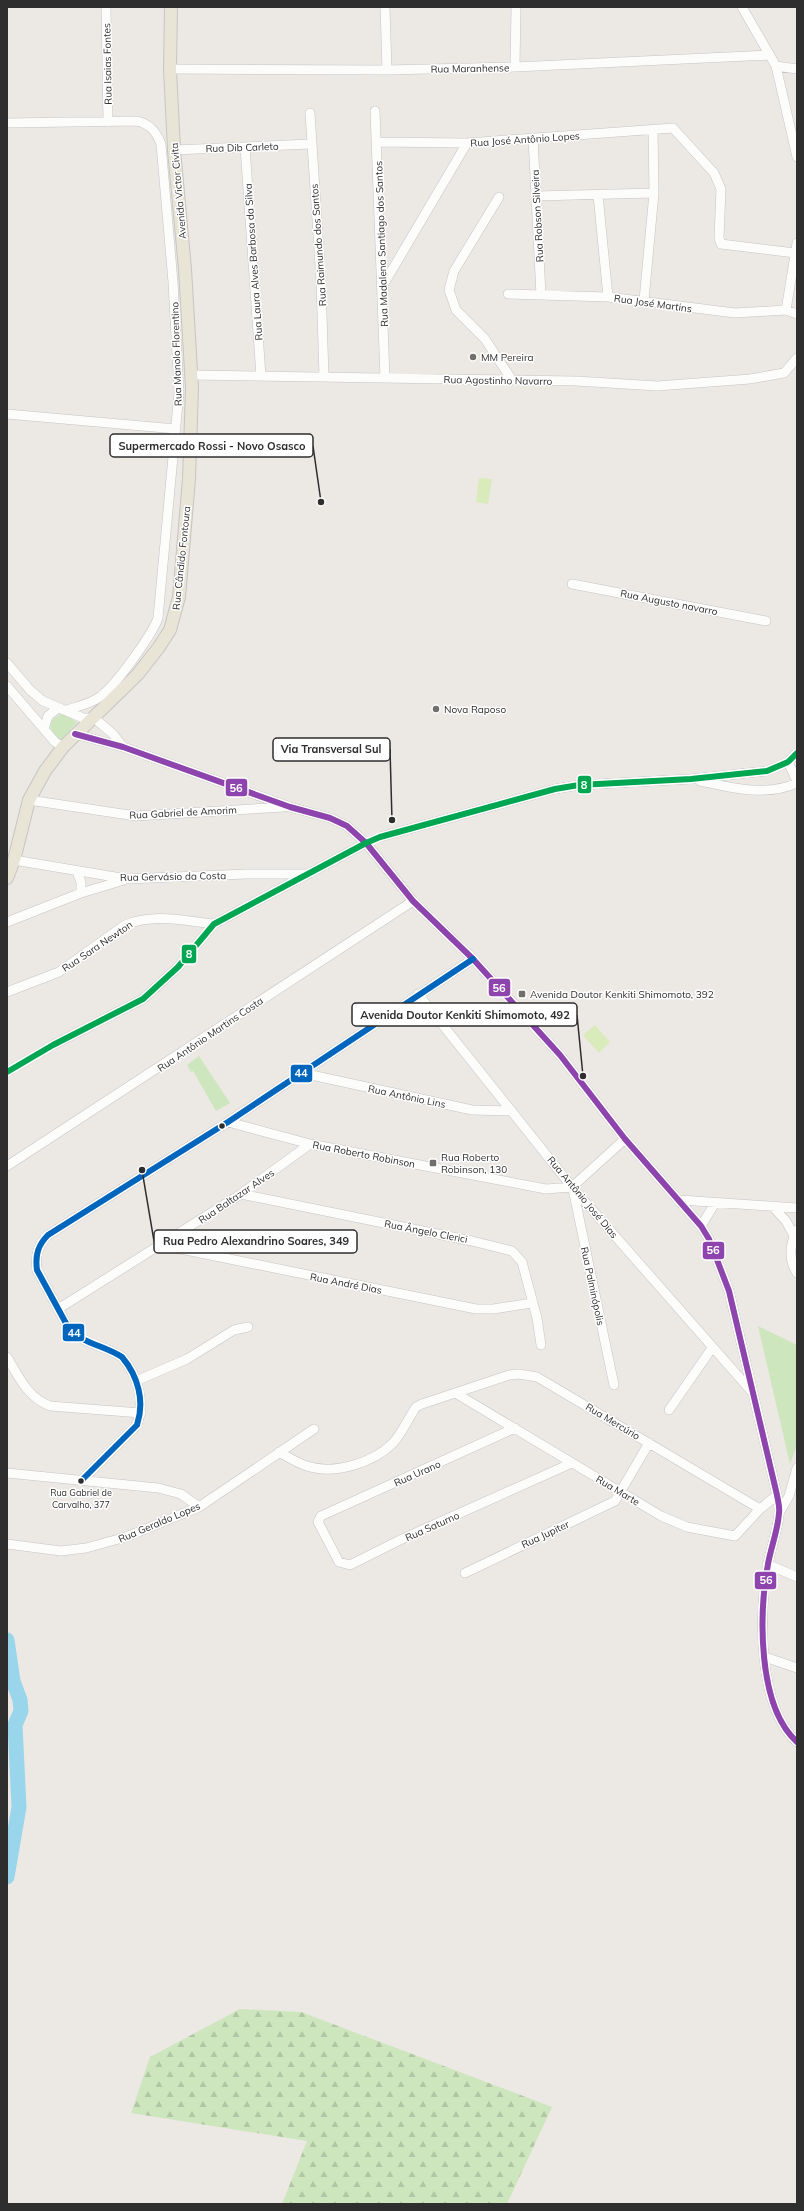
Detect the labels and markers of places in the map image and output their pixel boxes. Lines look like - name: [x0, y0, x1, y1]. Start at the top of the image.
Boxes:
- place label: MM Pereira: [481, 351, 533, 364]
- marker: MM Pereira: [468, 352, 478, 362]
- callout: Supermercado Rossi - Novo Osasco: [110, 434, 313, 457]
- place label: Nova Raposo: [444, 703, 506, 716]
- marker: Nova Raposo: [431, 704, 441, 714]
- callout: Via Transversal Sul: [273, 738, 390, 761]
- place label: Avenida Doutor Kenkiti Shimomoto, 392: [530, 988, 714, 1001]
- marker: Avenida Doutor Kenkiti Shimomoto, 392: [517, 989, 527, 999]
- callout: Avenida Doutor Kenkiti Shimomoto, 492: [352, 1003, 577, 1026]
- unlabelled marker: [217, 1121, 227, 1131]
- place label: Rua Roberto Robinson, 130: [441, 1151, 507, 1176]
- marker: Rua Roberto Robinson, 130: [428, 1158, 438, 1168]
- callout: Rua Pedro Alexandrino Soares, 349: [154, 1230, 357, 1253]
- marker: Rua Gabriel de Carvalho, 377: [76, 1476, 86, 1486]
- place label: Rua Gabriel de Carvalho, 377: [50, 1487, 112, 1510]

